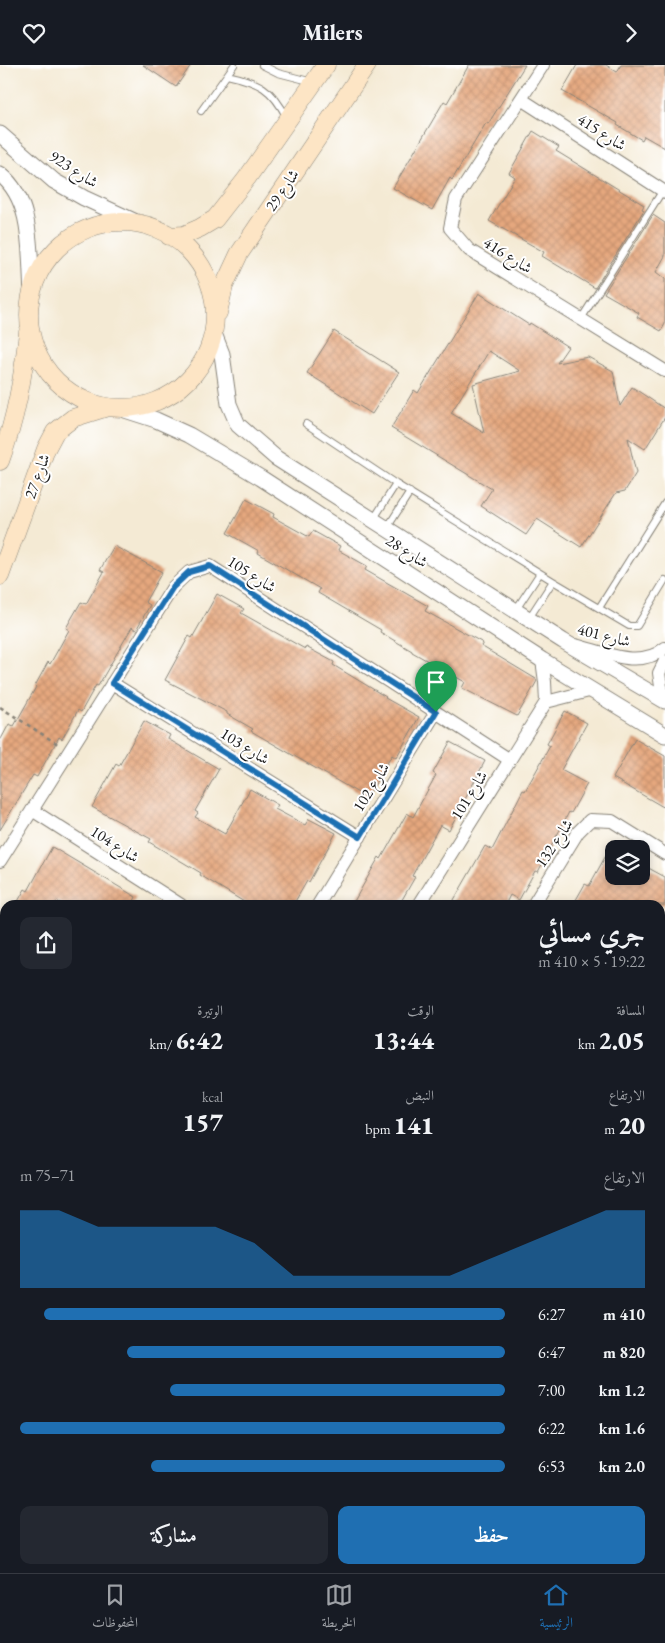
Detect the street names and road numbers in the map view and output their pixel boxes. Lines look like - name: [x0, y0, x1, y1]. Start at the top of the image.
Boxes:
- street label: شارع 415: [572, 108, 630, 158]
- street label: شارع 923: [44, 145, 102, 195]
- street label: شارع 29: [260, 165, 306, 217]
- street label: شارع 416: [478, 232, 536, 281]
- street label: شارع 27: [19, 451, 58, 502]
- street label: شارع 28: [380, 530, 432, 575]
- street label: شارع 105: [222, 550, 280, 600]
- street label: شارع 401: [575, 618, 633, 655]
- street label: شارع 103: [215, 723, 273, 772]
- street label: شارع 102: [348, 759, 397, 817]
- street label: شارع 101: [446, 767, 495, 825]
- street label: شارع 132: [530, 815, 580, 873]
- street label: شارع 104: [85, 820, 143, 870]

